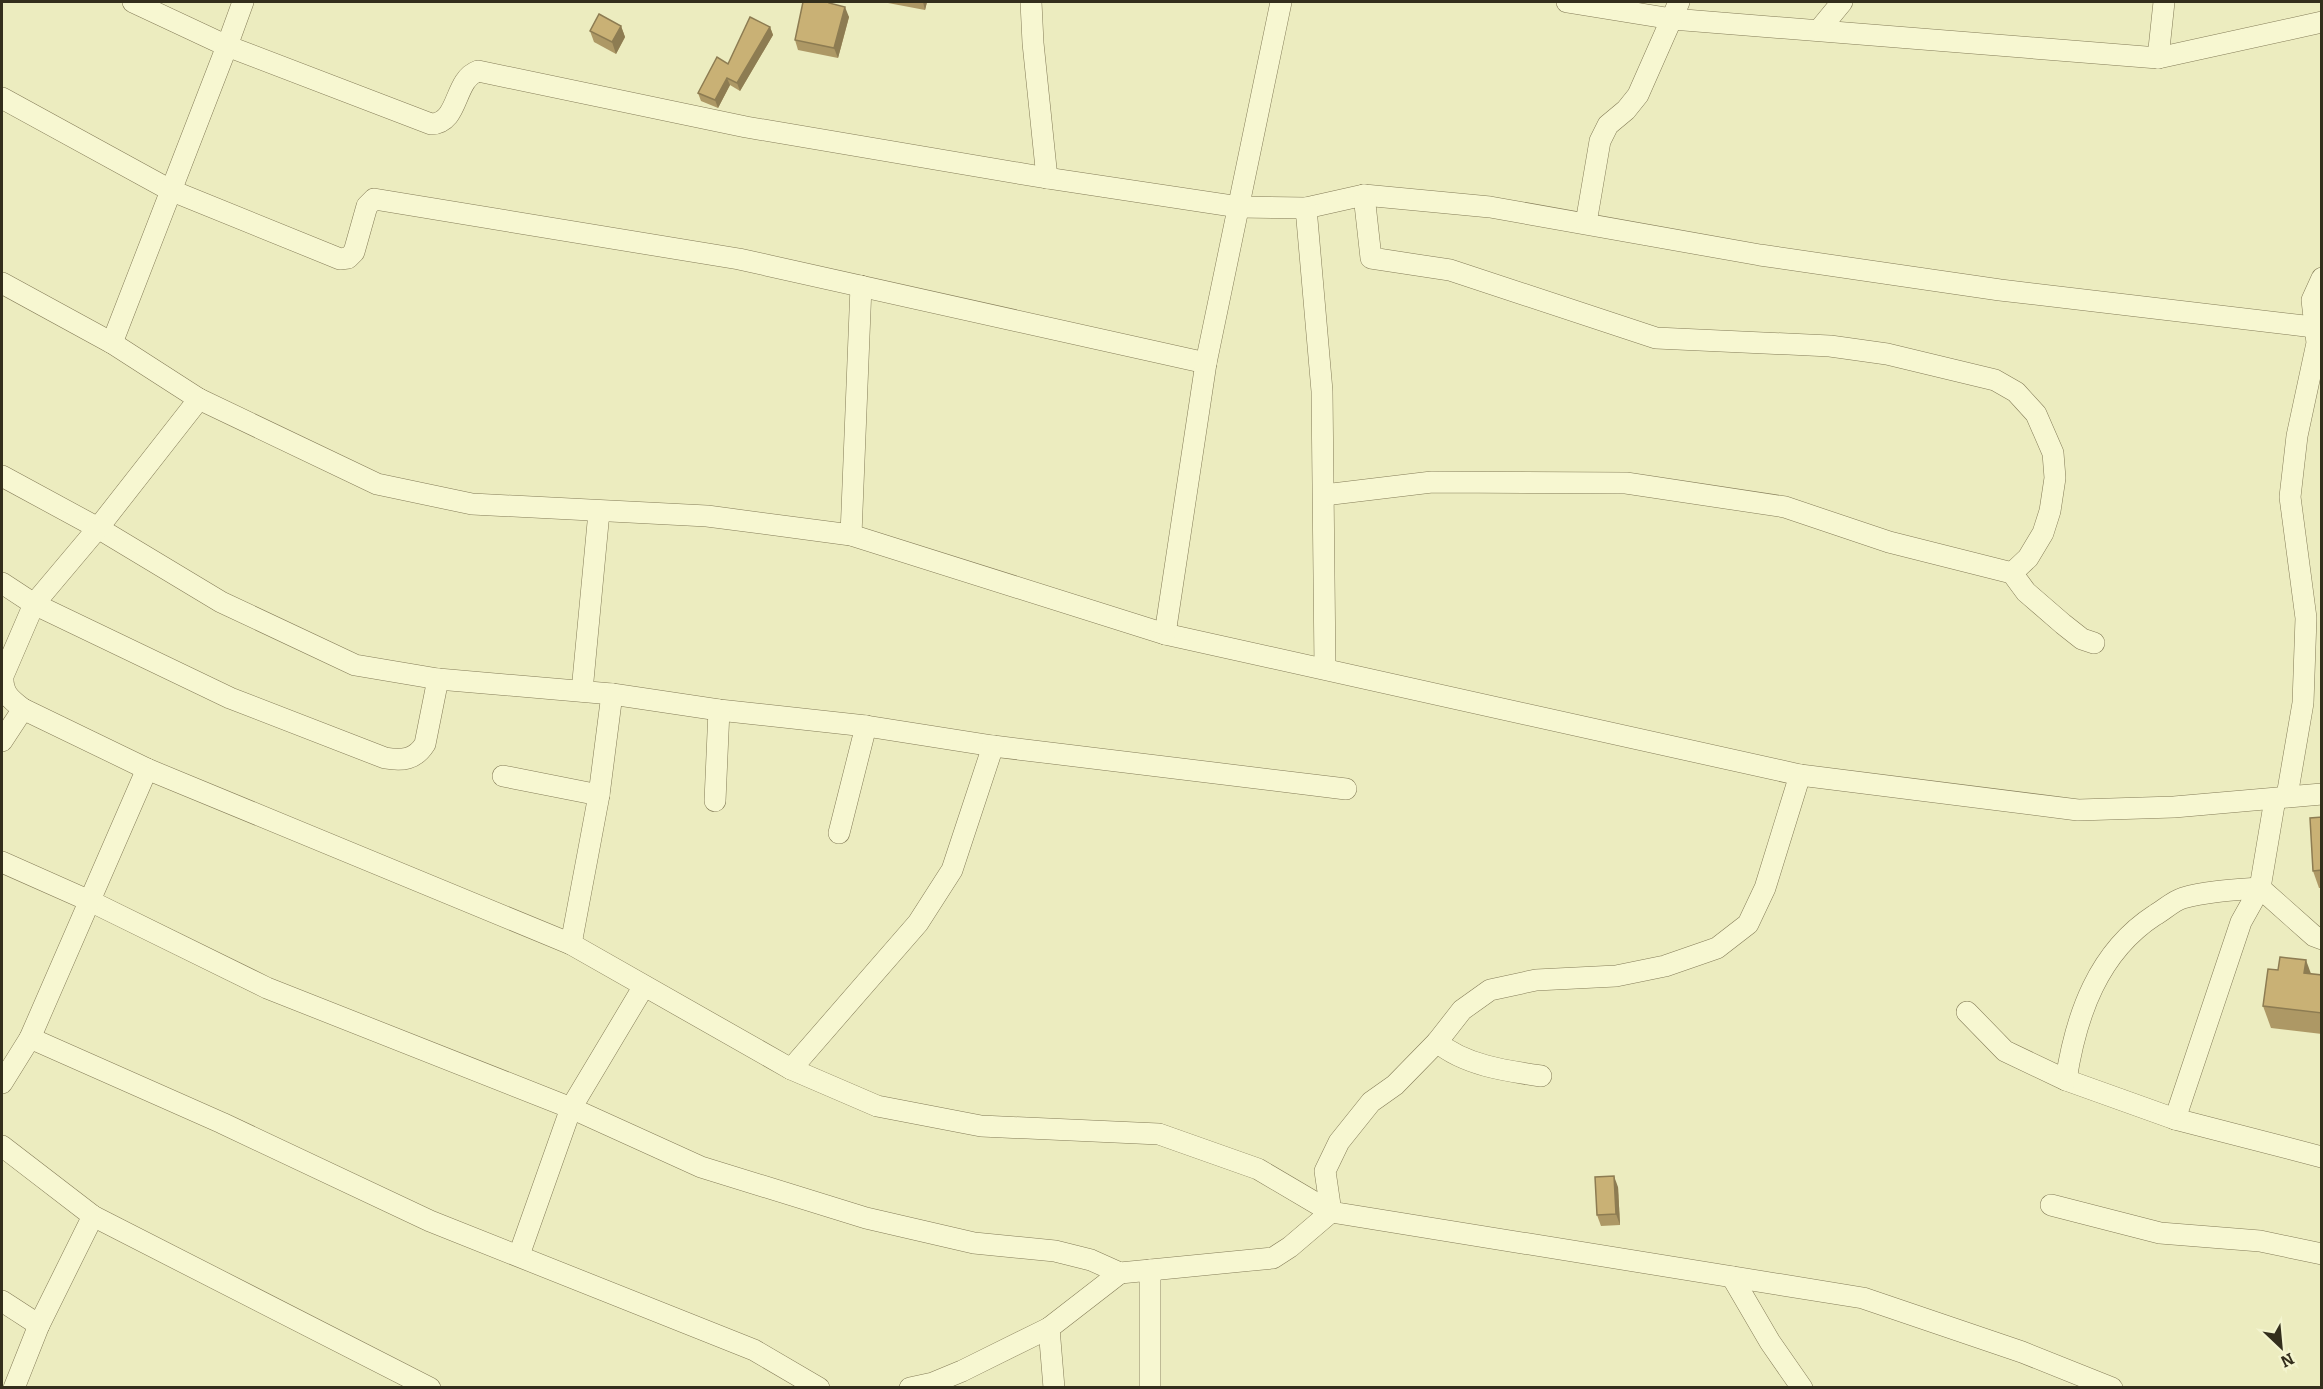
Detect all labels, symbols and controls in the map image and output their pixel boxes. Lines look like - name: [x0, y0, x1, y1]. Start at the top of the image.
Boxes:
- north arrow: [2251, 1317, 2311, 1377]
- text: N: [2278, 1349, 2297, 1371]

